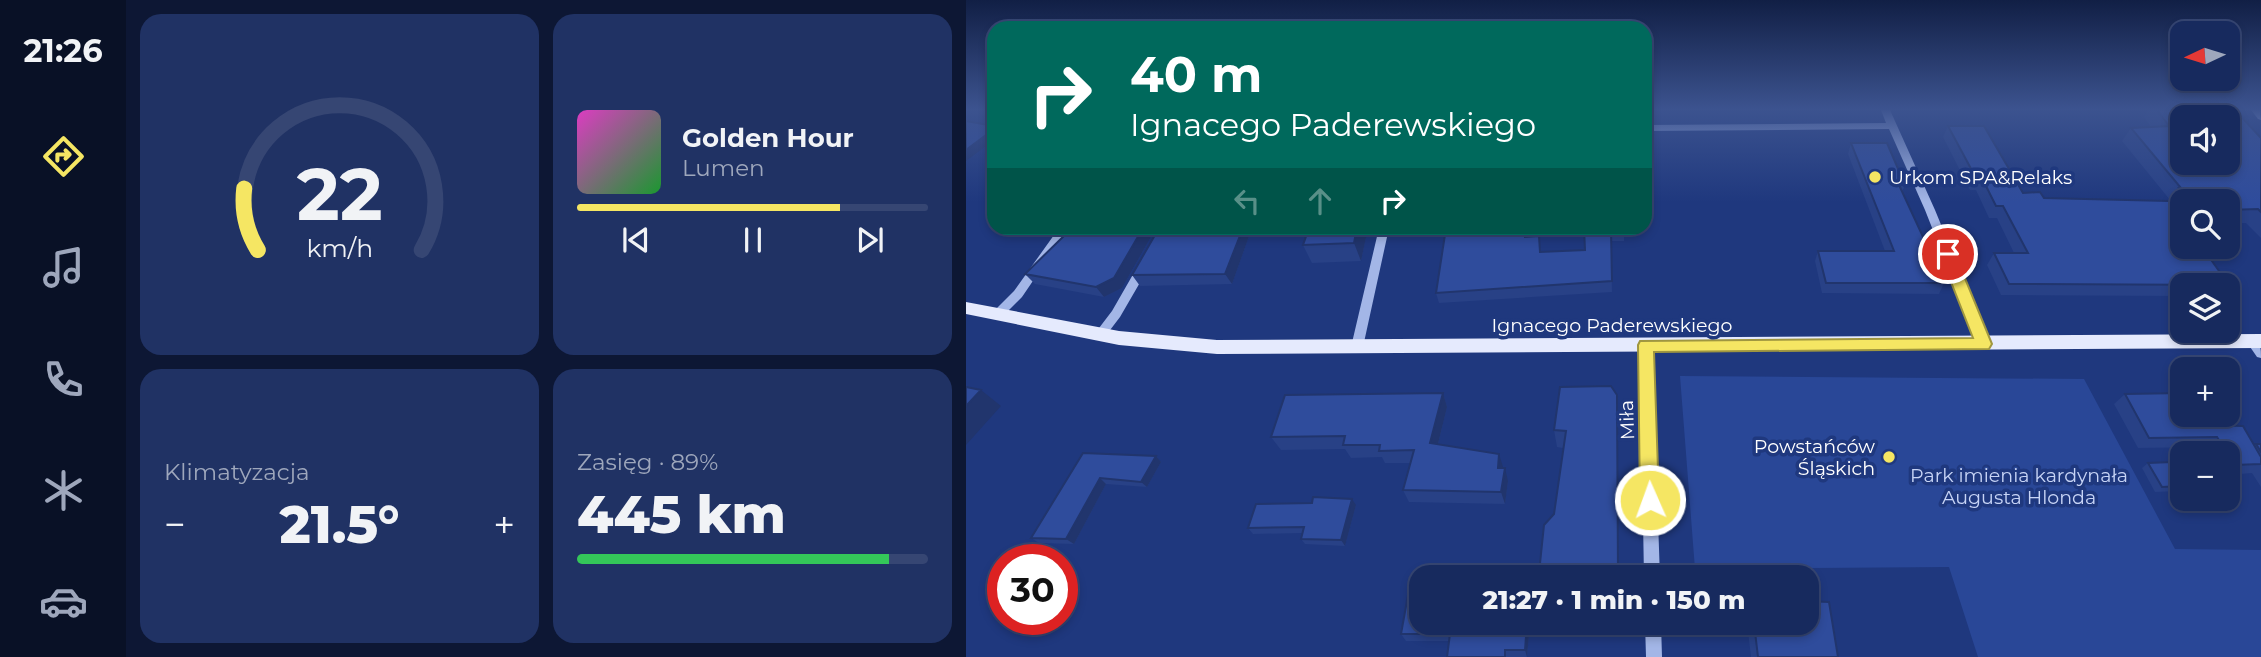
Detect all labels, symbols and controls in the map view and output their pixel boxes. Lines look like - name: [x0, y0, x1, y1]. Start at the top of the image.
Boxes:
- north arrow: [2170, 21, 2240, 91]
- map controls: [2170, 21, 2240, 511]
- text: 21:26: [23, 31, 103, 70]
- text: 40 m: [1130, 45, 1262, 104]
- icon: right: [1015, 49, 1106, 140]
- text: Ignacego Paderewskiego: [1130, 105, 1536, 144]
- button: sound: [2170, 105, 2240, 175]
- text: Golden Hour: [682, 122, 854, 154]
- icon: directions: [39, 132, 88, 181]
- text: 22: [297, 151, 382, 239]
- text: Lumen: [682, 154, 765, 182]
- place label: Urkom SPA&Relaks: [1889, 166, 2072, 189]
- marker: Urkom SPA&Relaks: [1867, 169, 1883, 185]
- icon: left: [1228, 182, 1266, 220]
- icon: ahead: [1301, 182, 1339, 220]
- icon: right: [1374, 182, 1412, 220]
- button: search: [2170, 189, 2240, 259]
- icon: previous: [617, 221, 655, 259]
- icon: pause: [734, 221, 772, 259]
- icon: next: [851, 221, 889, 259]
- pin: [1918, 224, 1978, 284]
- text: km/h: [306, 233, 373, 263]
- icon: arrive: [1929, 235, 1967, 273]
- icon: music: [39, 243, 88, 292]
- button: layers: [2170, 273, 2240, 343]
- street label: Ignacego Paderewskiego: [1491, 314, 1733, 337]
- icon: phone: [39, 355, 88, 404]
- button: +: [2170, 357, 2240, 427]
- street label: Miła: [1615, 400, 1639, 440]
- place label: Powstańców Śląskich: [1754, 435, 1875, 480]
- button: −: [2170, 441, 2240, 511]
- text: Zasięg · 89%: [577, 448, 718, 476]
- marker: Powstańców Śląskich: [1881, 449, 1897, 465]
- text: Klimatyzacja: [164, 458, 310, 486]
- position arrow: [1613, 463, 1687, 537]
- park label: Park imienia kardynała Augusta Hlonda: [1910, 464, 2128, 509]
- icon: climate: [39, 466, 88, 515]
- text: 445 km: [577, 483, 786, 546]
- text: 21.5°: [280, 493, 400, 556]
- text: −: [164, 501, 186, 548]
- text: +: [493, 501, 515, 548]
- speed limit sign: 30: [987, 544, 1078, 635]
- icon: car: [39, 577, 88, 626]
- text: 21:27 · 1 min · 150 m: [1483, 584, 1745, 616]

